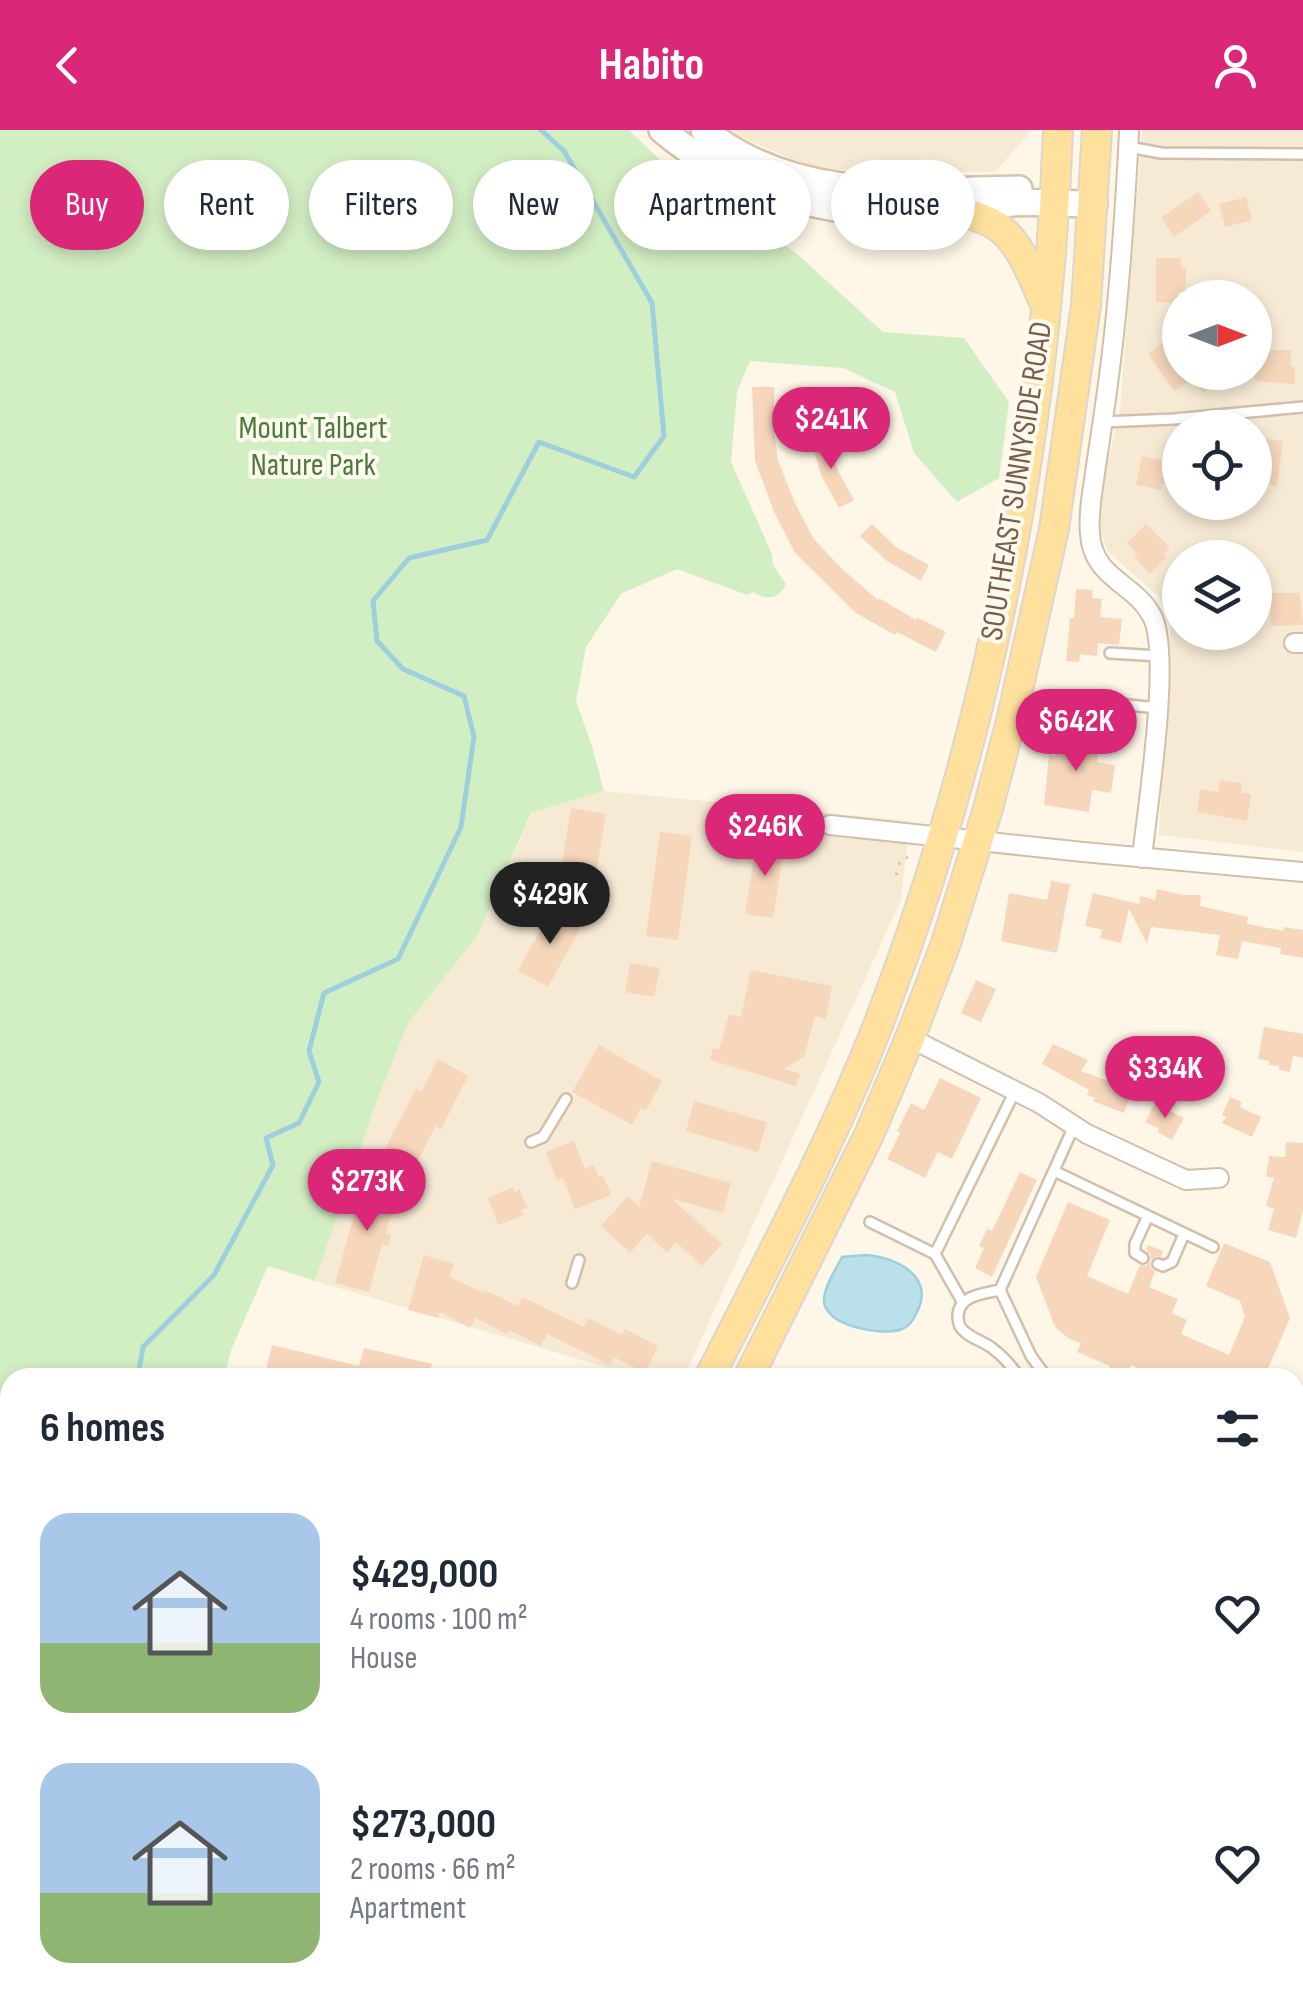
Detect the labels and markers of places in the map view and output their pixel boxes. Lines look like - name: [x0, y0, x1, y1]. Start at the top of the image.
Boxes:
- pin: $241K: [761, 387, 901, 472]
- pin: $642K: [1006, 689, 1146, 774]
- pin: $246K: [695, 794, 835, 879]
- pin: $429K: [480, 862, 620, 947]
- pin: $334K: [1095, 1036, 1235, 1121]
- pin: $273K: [297, 1149, 437, 1234]

